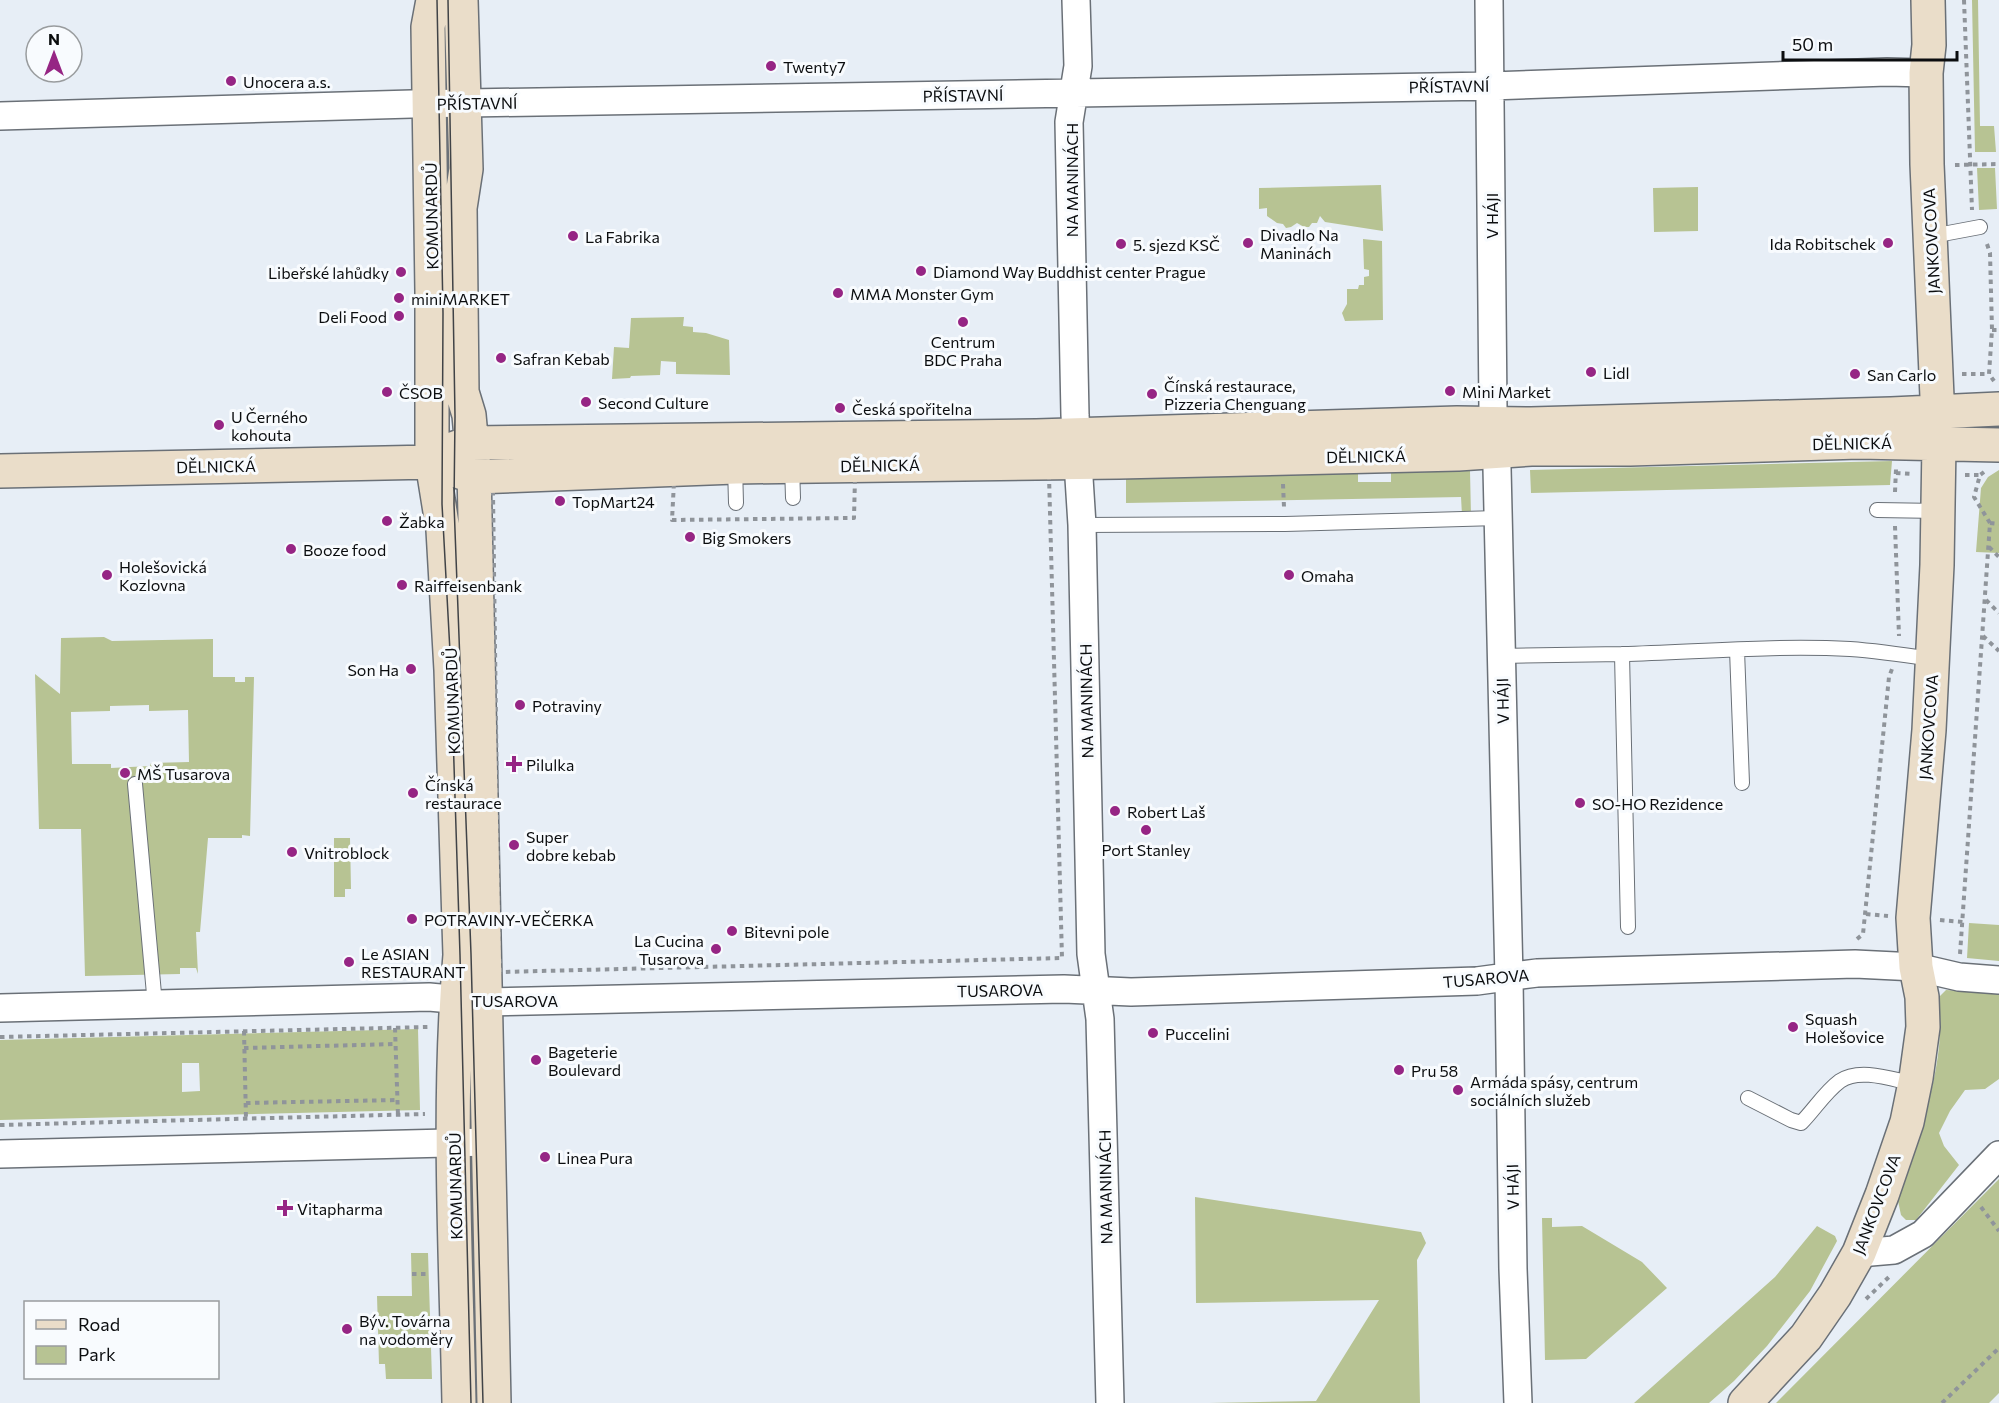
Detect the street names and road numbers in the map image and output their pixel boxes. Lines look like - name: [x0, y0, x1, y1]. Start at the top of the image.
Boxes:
- street label: PŘÍSTAVNÍ: [1409, 76, 1490, 96]
- street label: PŘÍSTAVNÍ: [923, 85, 1004, 105]
- street label: PŘÍSTAVNÍ: [437, 93, 518, 113]
- street label: NA MANINÁCH: [1062, 123, 1081, 237]
- street label: KOMUNARDŮ: [421, 162, 441, 270]
- street label: JANKOVCOVA: [1919, 188, 1943, 294]
- street label: V HÁJI: [1482, 193, 1501, 239]
- street label: DĚLNICKÁ: [1812, 433, 1892, 453]
- street label: DĚLNICKÁ: [1326, 446, 1406, 466]
- street label: DĚLNICKÁ: [840, 455, 920, 475]
- street label: DĚLNICKÁ: [176, 456, 256, 476]
- street label: NA MANINÁCH: [1076, 644, 1096, 758]
- street label: KOMUNARDŮ: [441, 647, 463, 755]
- street label: JANKOVCOVA: [1915, 674, 1941, 780]
- street label: V HÁJI: [1492, 678, 1512, 724]
- street label: TUSAROVA: [1442, 965, 1530, 991]
- street label: TUSAROVA: [957, 980, 1043, 1000]
- street label: TUSAROVA: [472, 991, 558, 1010]
- street label: NA MANINÁCH: [1095, 1130, 1115, 1244]
- street label: KOMUNARDŮ: [445, 1132, 465, 1240]
- street label: JANKOVCOVA: [1848, 1151, 1904, 1257]
- street label: V HÁJI: [1502, 1164, 1522, 1210]

